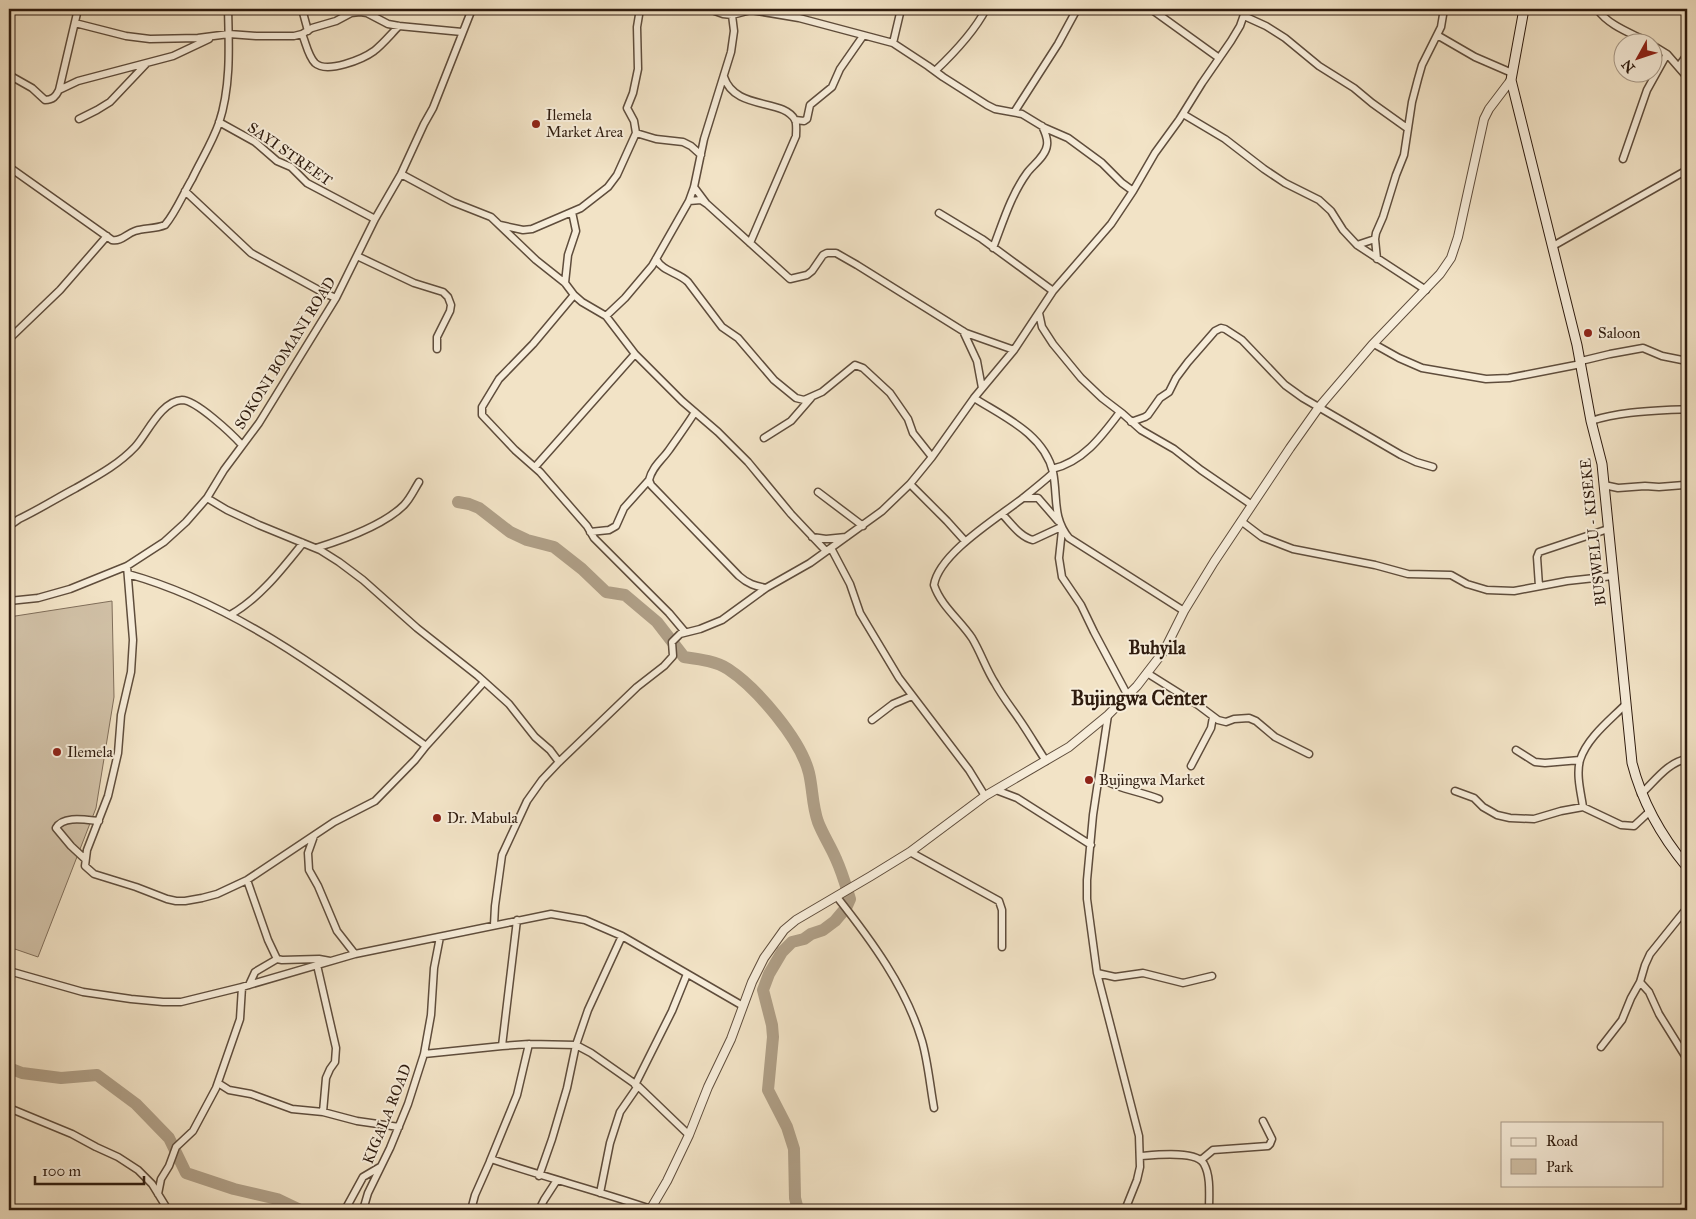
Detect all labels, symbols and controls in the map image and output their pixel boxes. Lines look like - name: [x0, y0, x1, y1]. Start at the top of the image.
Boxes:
- north arrow: [1614, 32, 1664, 82]
- text: N: [1618, 56, 1639, 76]
- place label: Ilemela Market Area: [546, 106, 624, 141]
- street label: SAYI STREET: [244, 118, 336, 190]
- marker: Ilemela Market Area: [530, 118, 542, 130]
- street label: SOKONI BOMANI ROAD: [231, 273, 339, 433]
- place label: Saloon: [1598, 324, 1640, 342]
- marker: Saloon: [1582, 327, 1594, 339]
- street label: BUSWELU - KISEKE: [1576, 457, 1610, 607]
- district label: Buhyila: [1128, 637, 1186, 660]
- district label: Bujingwa Center: [1071, 686, 1208, 711]
- place label: Ilemela: [67, 743, 114, 761]
- marker: Ilemela: [51, 746, 63, 758]
- place label: Bujingwa Market: [1099, 771, 1206, 789]
- marker: Bujingwa Market: [1083, 774, 1095, 786]
- place label: Dr. Mabula: [447, 809, 519, 827]
- marker: Dr. Mabula: [431, 812, 443, 824]
- street label: KIGALA ROAD: [359, 1061, 415, 1167]
- legend: [1501, 1122, 1664, 1186]
- text: Road: [1546, 1132, 1578, 1150]
- scale bar: [35, 1154, 144, 1186]
- text: Park: [1546, 1158, 1573, 1176]
- text: 100 m: [42, 1162, 82, 1180]

